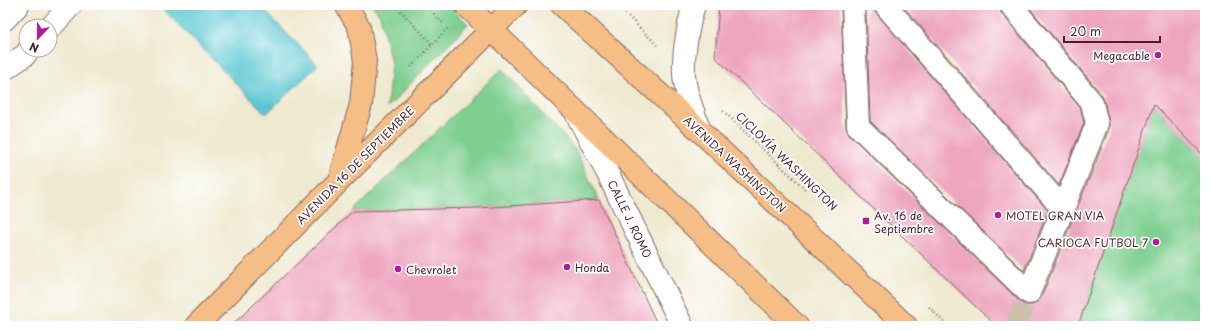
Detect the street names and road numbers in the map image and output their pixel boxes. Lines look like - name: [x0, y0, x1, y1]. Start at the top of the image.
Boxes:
- street label: AVENIDA 16 DE SEPTIEMBRE: [292, 102, 418, 228]
- street label: CICLOVÍA WASHINGTON: [732, 108, 842, 214]
- street label: AVENIDA WASHINGTON: [680, 112, 790, 216]
- street label: CALLE J. ROMO: [604, 177, 656, 261]

